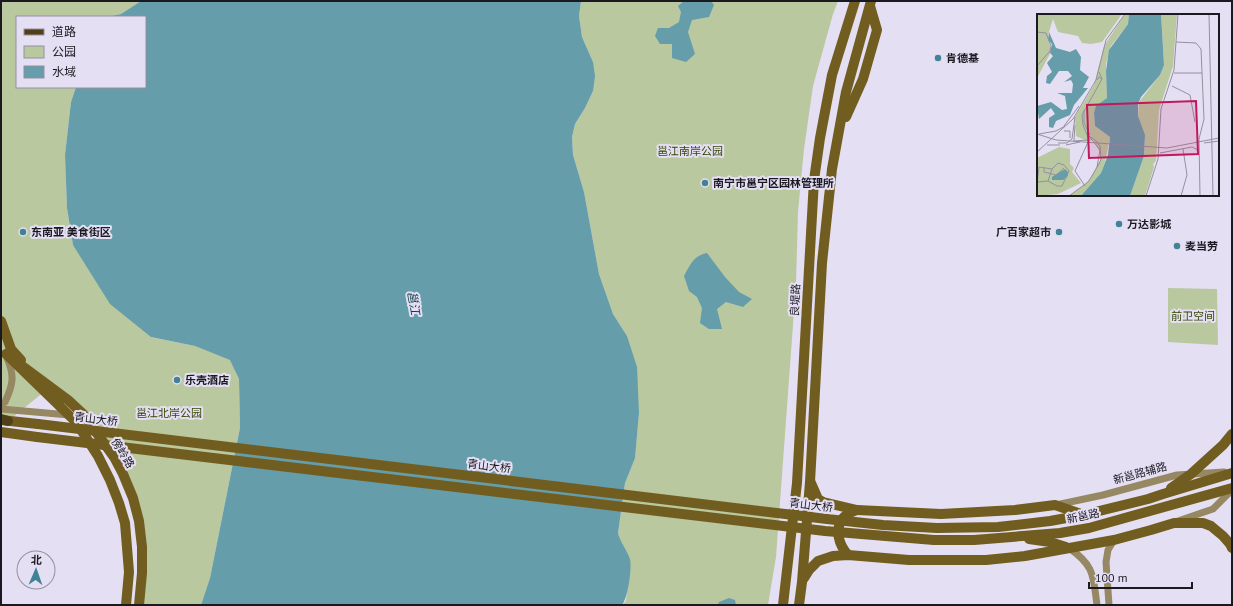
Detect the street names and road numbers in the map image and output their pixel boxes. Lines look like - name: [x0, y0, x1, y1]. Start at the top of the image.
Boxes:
- street label: 良堤路: [787, 283, 803, 317]
- street label: 青山大桥: [73, 409, 119, 429]
- street label: 傍岭路: [109, 435, 137, 471]
- street label: 青山大桥: [466, 456, 512, 476]
- street label: 新邕路辅路: [1112, 459, 1168, 487]
- street label: 青山大桥: [788, 495, 834, 515]
- street label: 新邕路: [1065, 506, 1101, 526]

